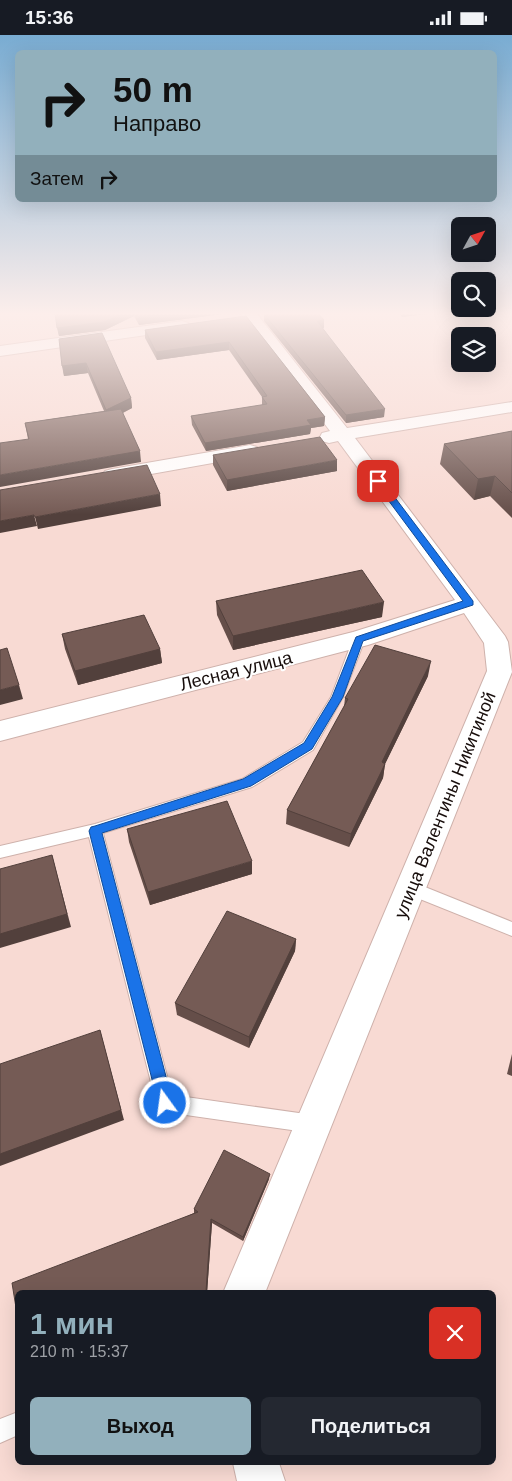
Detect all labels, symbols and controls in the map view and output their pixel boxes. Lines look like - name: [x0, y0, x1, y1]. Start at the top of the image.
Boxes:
- text: 15:36: [25, 7, 74, 28]
- icon: right: [30, 70, 95, 135]
- text: 50 m: [113, 70, 193, 109]
- text: Направо: [113, 111, 201, 136]
- icon: right: [94, 165, 122, 193]
- text: Затем: [30, 168, 84, 189]
- north arrow: [451, 217, 496, 263]
- map controls: [451, 217, 496, 372]
- button: search: [451, 272, 496, 317]
- button: layers: [451, 327, 496, 372]
- pin: [357, 460, 399, 502]
- icon: arrive: [364, 467, 392, 495]
- street label: Лесная улица: [178, 647, 295, 695]
- street label: улица Валентины Никитиной: [390, 689, 500, 921]
- position arrow: [138, 1076, 190, 1128]
- text: 1 мин: [30, 1307, 114, 1340]
- button: close: [429, 1307, 481, 1359]
- text: 210 m · 15:37: [30, 1343, 129, 1360]
- button: Выход: [30, 1397, 251, 1455]
- button: Поделиться: [261, 1397, 481, 1455]

